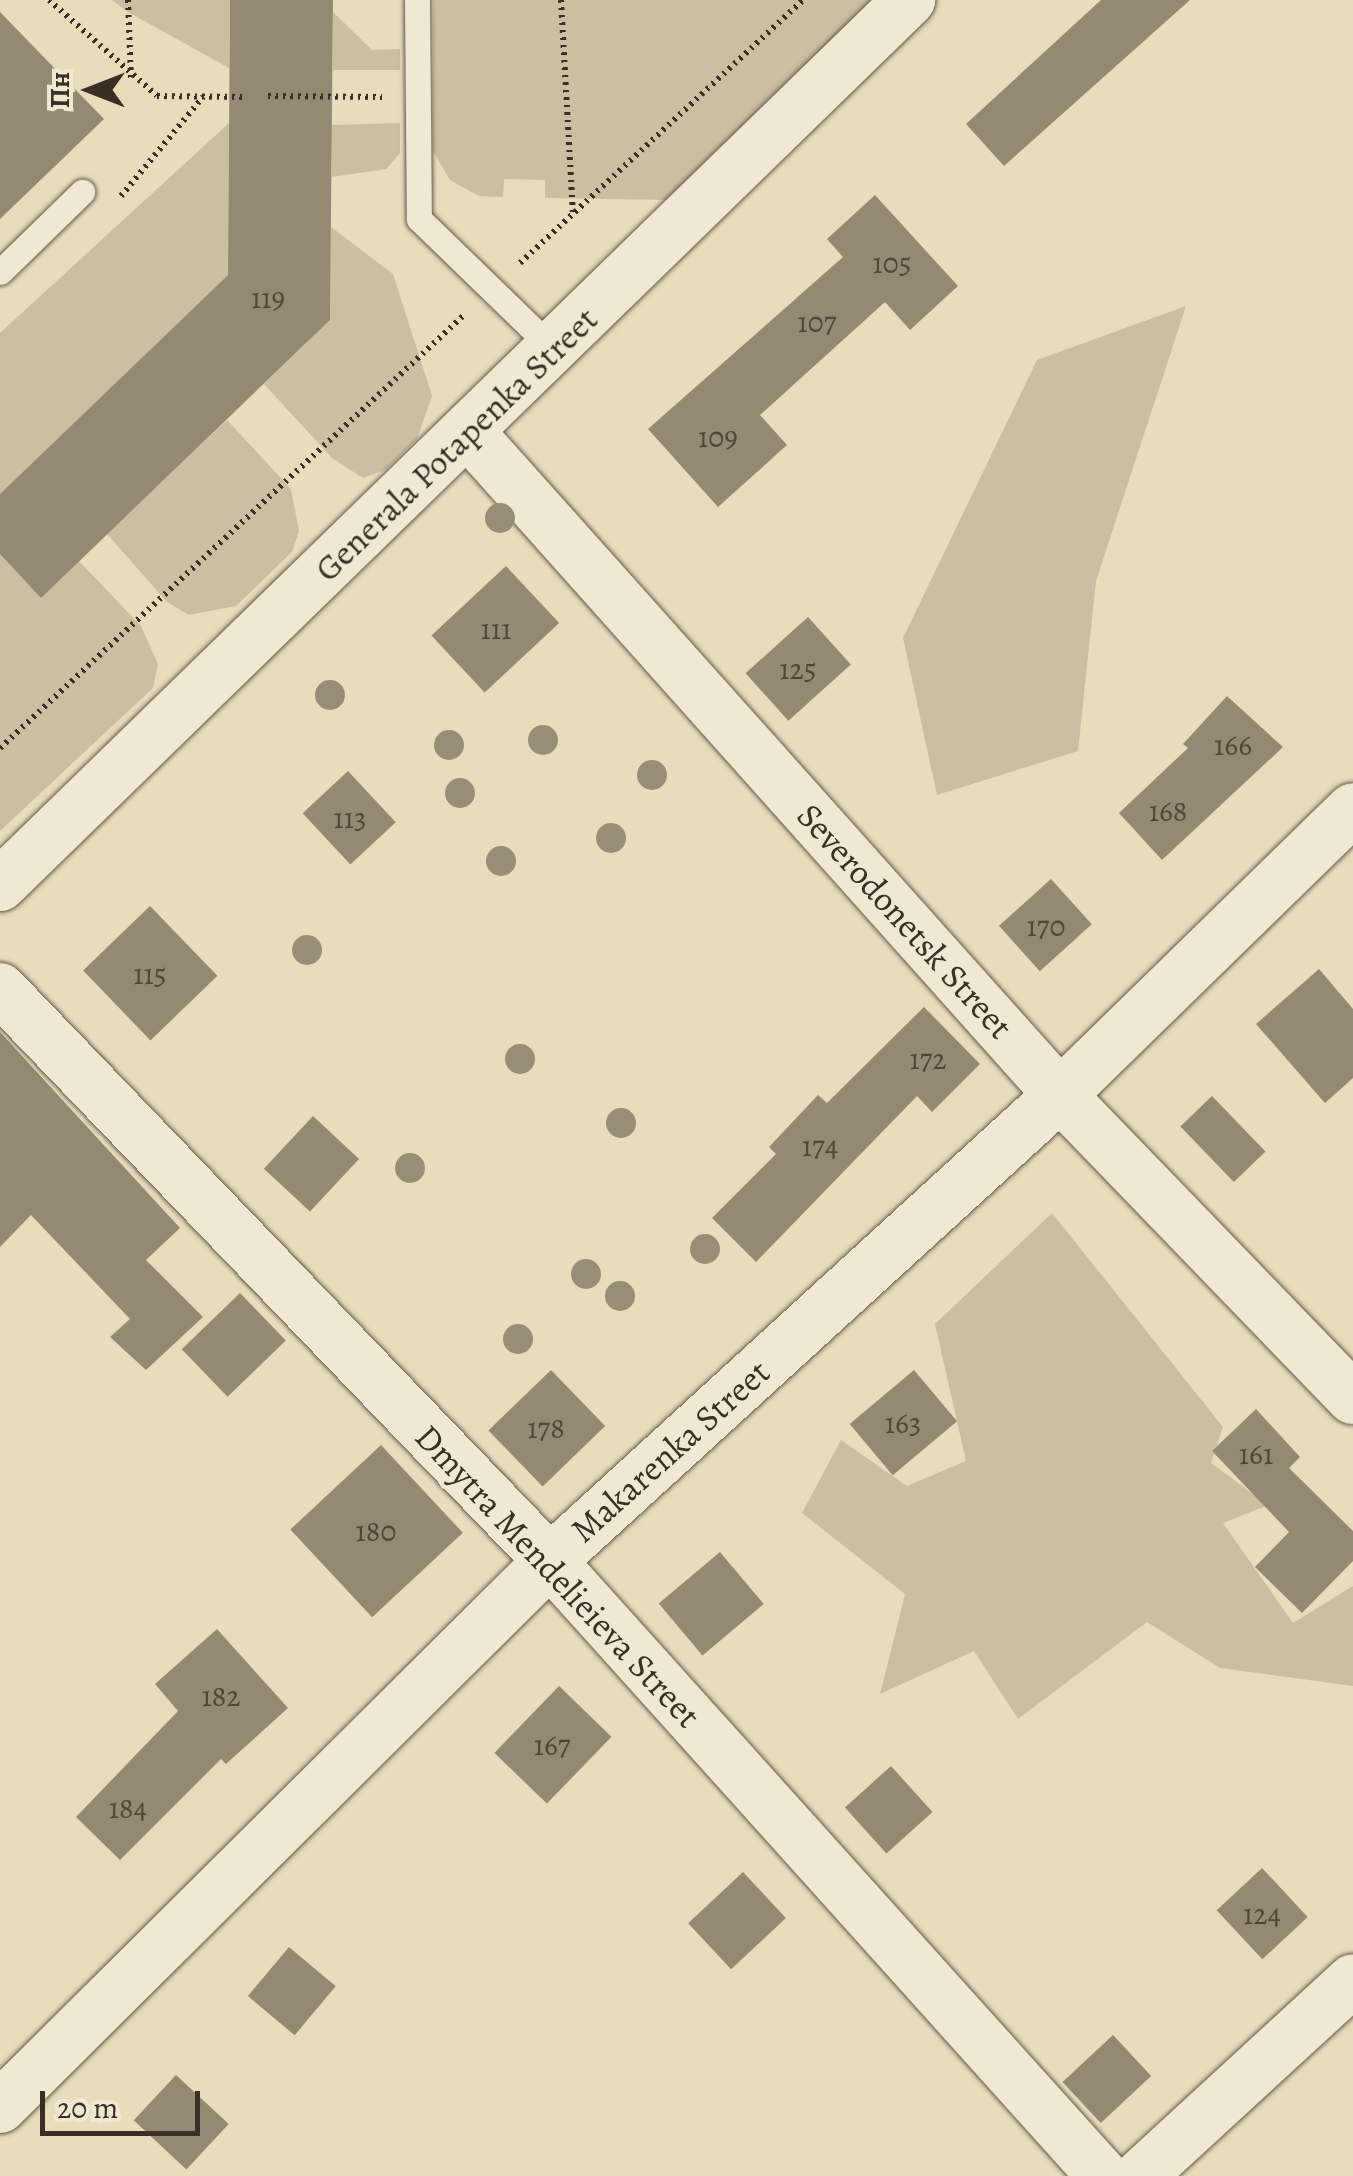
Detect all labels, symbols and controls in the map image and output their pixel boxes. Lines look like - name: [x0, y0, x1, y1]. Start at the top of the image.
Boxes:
- north arrow: [40, 40, 140, 140]
- text: Пн: [41, 72, 79, 108]
- house number: 105: [872, 245, 912, 281]
- house number: 119: [251, 280, 285, 316]
- street label: Generala Potapenka Street: [306, 298, 606, 590]
- house number: 107: [798, 304, 836, 340]
- house number: 109: [698, 419, 738, 455]
- house number: 111: [481, 611, 511, 647]
- house number: 125: [779, 651, 817, 687]
- house number: 166: [1214, 727, 1252, 763]
- house number: 168: [1149, 793, 1187, 829]
- street label: Severodonetsk Street: [788, 795, 1022, 1047]
- house number: 113: [334, 800, 366, 836]
- house number: 170: [1027, 908, 1065, 944]
- house number: 115: [133, 956, 167, 992]
- house number: 172: [909, 1041, 947, 1077]
- house number: 174: [802, 1128, 838, 1164]
- street label: Makarenka Street: [562, 1351, 778, 1551]
- house number: 163: [885, 1405, 921, 1441]
- house number: 178: [527, 1410, 565, 1446]
- street label: Dmytra Mendelieieva Street: [407, 1416, 709, 1736]
- house number: 161: [1239, 1436, 1273, 1472]
- house number: 180: [356, 1513, 396, 1549]
- house number: 182: [201, 1678, 241, 1714]
- house number: 167: [534, 1727, 570, 1763]
- house number: 184: [109, 1790, 147, 1826]
- house number: 124: [1243, 1896, 1281, 1932]
- scale bar: [45, 2071, 205, 2133]
- text: 20 m: [57, 2088, 118, 2128]

